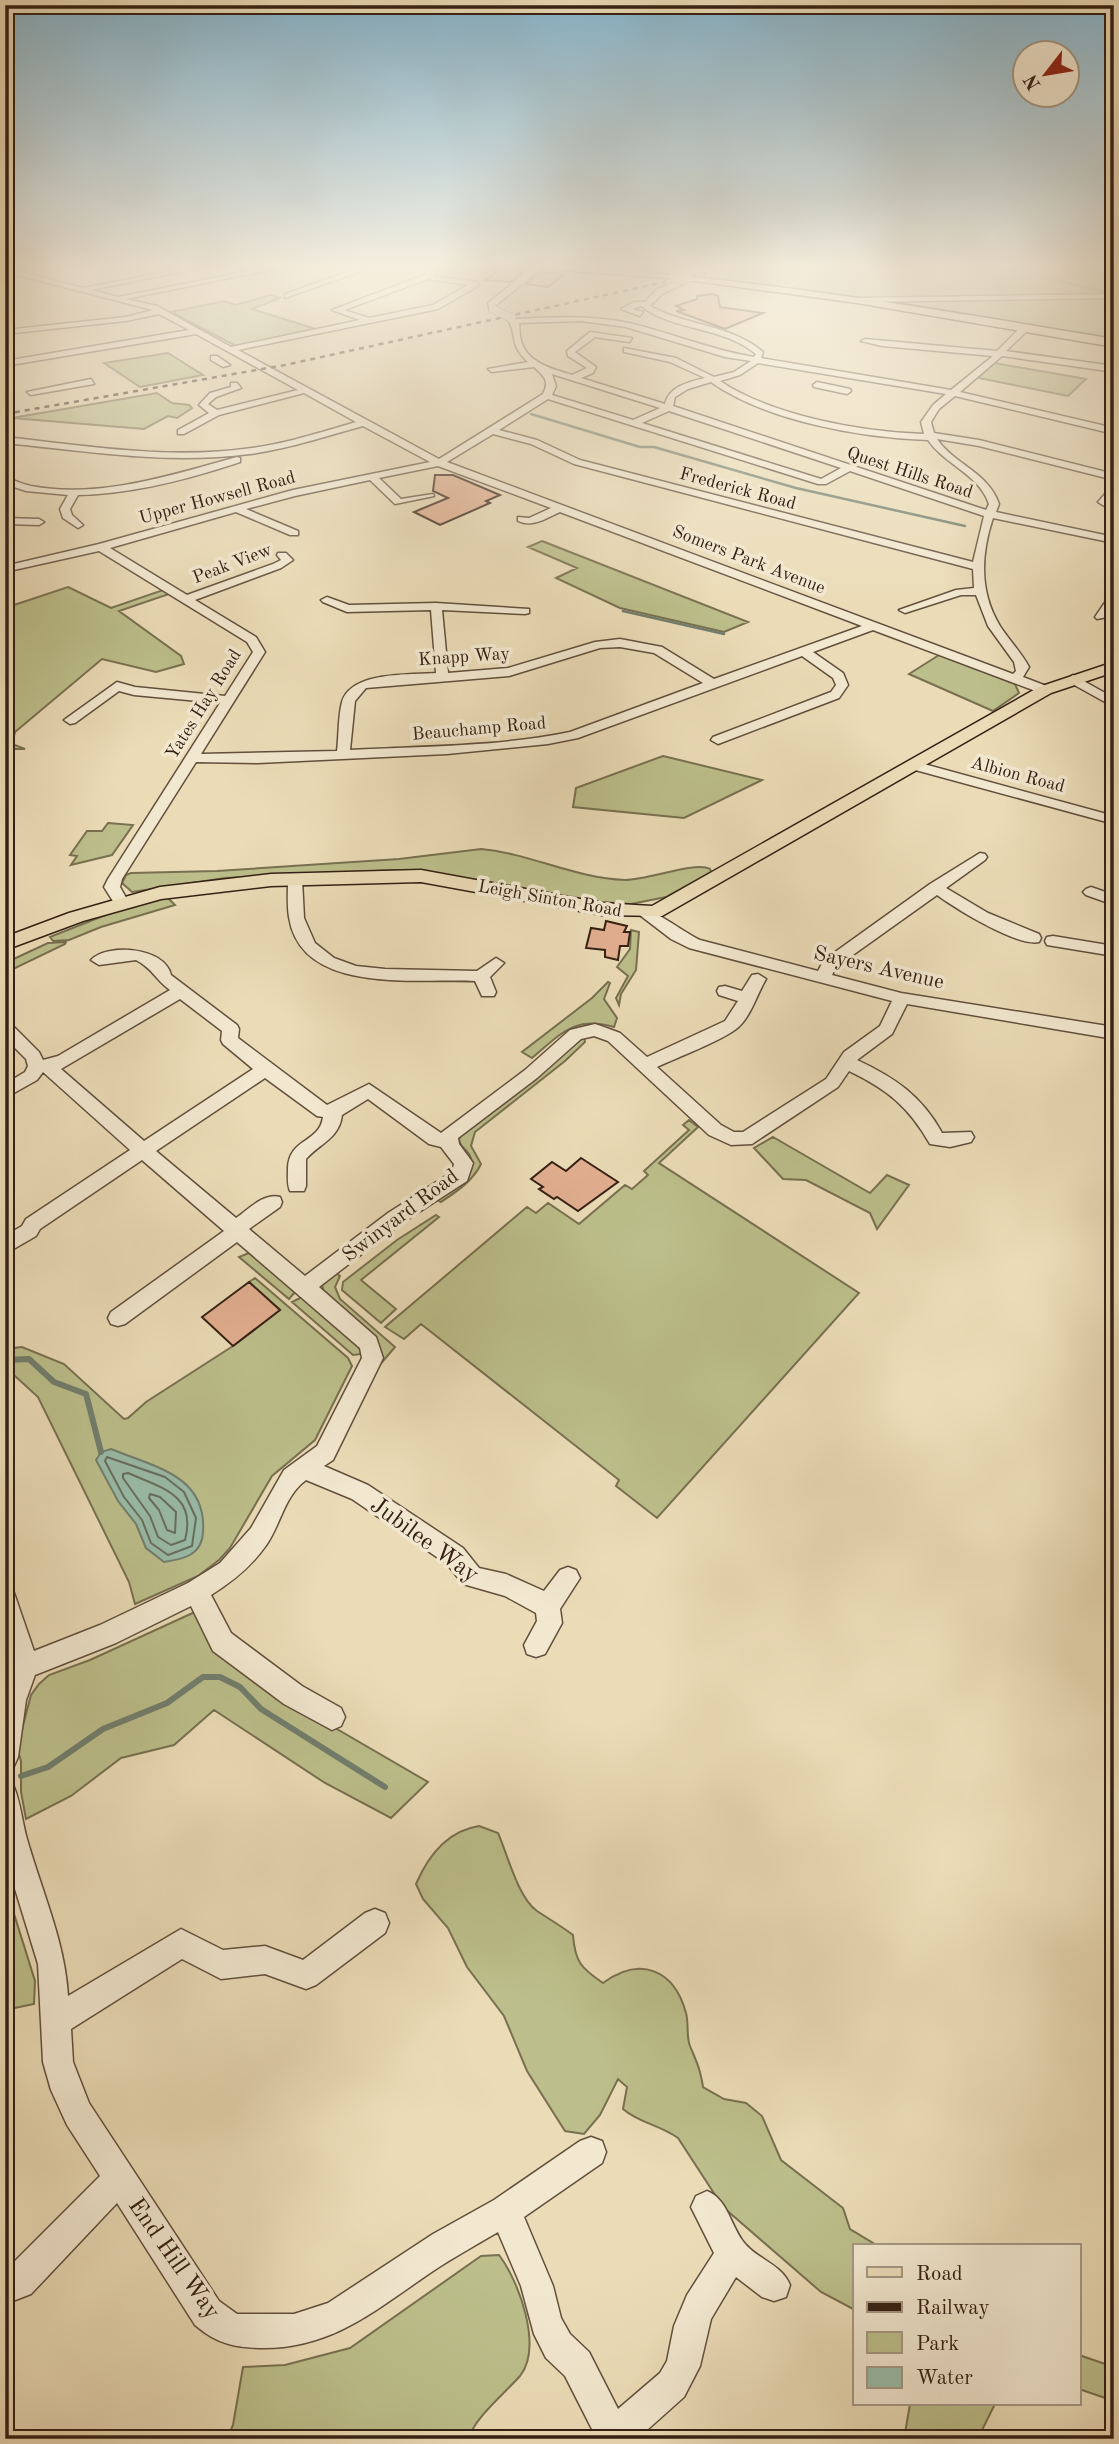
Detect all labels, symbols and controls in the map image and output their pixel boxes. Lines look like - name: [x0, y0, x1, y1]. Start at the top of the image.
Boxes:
- north arrow: [1010, 38, 1080, 108]
- text: N: [1021, 70, 1045, 93]
- street label: Quest Hills Road: [844, 444, 975, 502]
- street label: Frederick Road: [677, 465, 798, 513]
- street label: Upper Howsell Road: [137, 468, 297, 528]
- street label: Somers Park Avenue: [670, 522, 828, 597]
- street label: Peak View: [190, 541, 274, 587]
- street label: Knapp Way: [418, 645, 511, 669]
- street label: Yates Hay Road: [163, 646, 245, 763]
- street label: Beauchamp Road: [411, 714, 547, 744]
- street label: Albion Road: [969, 754, 1067, 796]
- street label: Leigh Sinton Road: [477, 877, 623, 920]
- street label: Sayers Avenue: [811, 943, 946, 994]
- street label: Swinyard Road: [339, 1166, 463, 1267]
- street label: Jubilee Way: [365, 1493, 483, 1588]
- street label: End Hill Way: [123, 2194, 224, 2324]
- legend: [853, 2244, 1080, 2406]
- text: Road: [916, 2264, 963, 2285]
- text: Railway: [916, 2298, 990, 2319]
- text: Park: [916, 2334, 959, 2355]
- text: Water: [916, 2368, 973, 2389]

